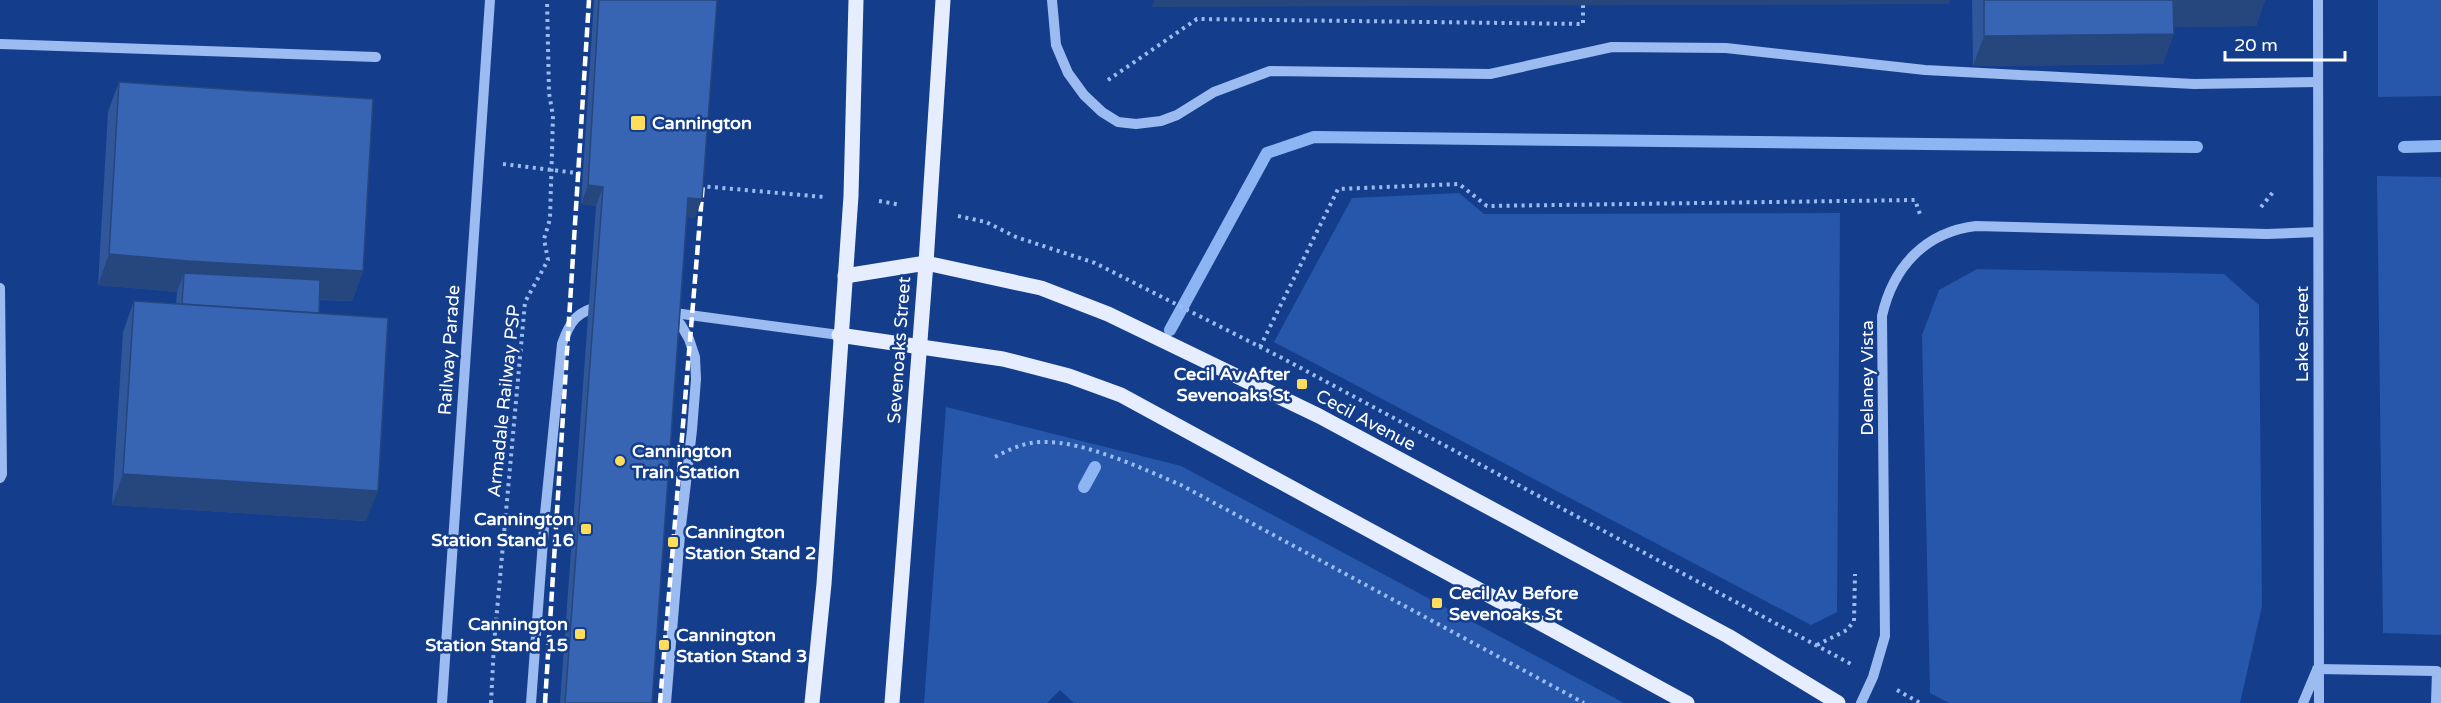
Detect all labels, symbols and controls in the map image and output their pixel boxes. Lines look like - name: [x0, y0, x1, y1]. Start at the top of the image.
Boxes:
- scale bar: [2225, 24, 2345, 62]
- text: 20 m: [2234, 34, 2278, 56]
- place label: Cannington: [652, 112, 752, 134]
- marker: Cannington: [629, 114, 647, 132]
- street label: Sevenoaks Street: [883, 276, 915, 424]
- street label: Railway Parade: [433, 284, 465, 416]
- street label: Lake Street: [2291, 286, 2313, 382]
- street label: Armadale Railway PSP: [483, 304, 525, 498]
- street label: Delaney Vista: [1856, 320, 1878, 436]
- place label: Cecil Av After Sevenoaks St: [1174, 363, 1291, 406]
- marker: Cecil Av After Sevenoaks St: [1295, 377, 1309, 391]
- street label: Cecil Avenue: [1312, 384, 1420, 456]
- place label: Cannington Train Station: [631, 440, 740, 483]
- marker: Cannington Train Station: [613, 454, 627, 468]
- place label: Cannington Station Stand 16: [431, 508, 574, 551]
- place label: Cannington Station Stand 2: [685, 521, 816, 564]
- marker: Cannington Station Stand 16: [579, 522, 593, 536]
- marker: Cannington Station Stand 2: [666, 535, 680, 549]
- place label: Cecil Av Before Sevenoaks St: [1449, 582, 1578, 625]
- marker: Cecil Av Before Sevenoaks St: [1430, 596, 1444, 610]
- place label: Cannington Station Stand 15: [425, 613, 568, 656]
- place label: Cannington Station Stand 3: [676, 624, 807, 667]
- marker: Cannington Station Stand 15: [573, 627, 587, 641]
- marker: Cannington Station Stand 3: [657, 638, 671, 652]

